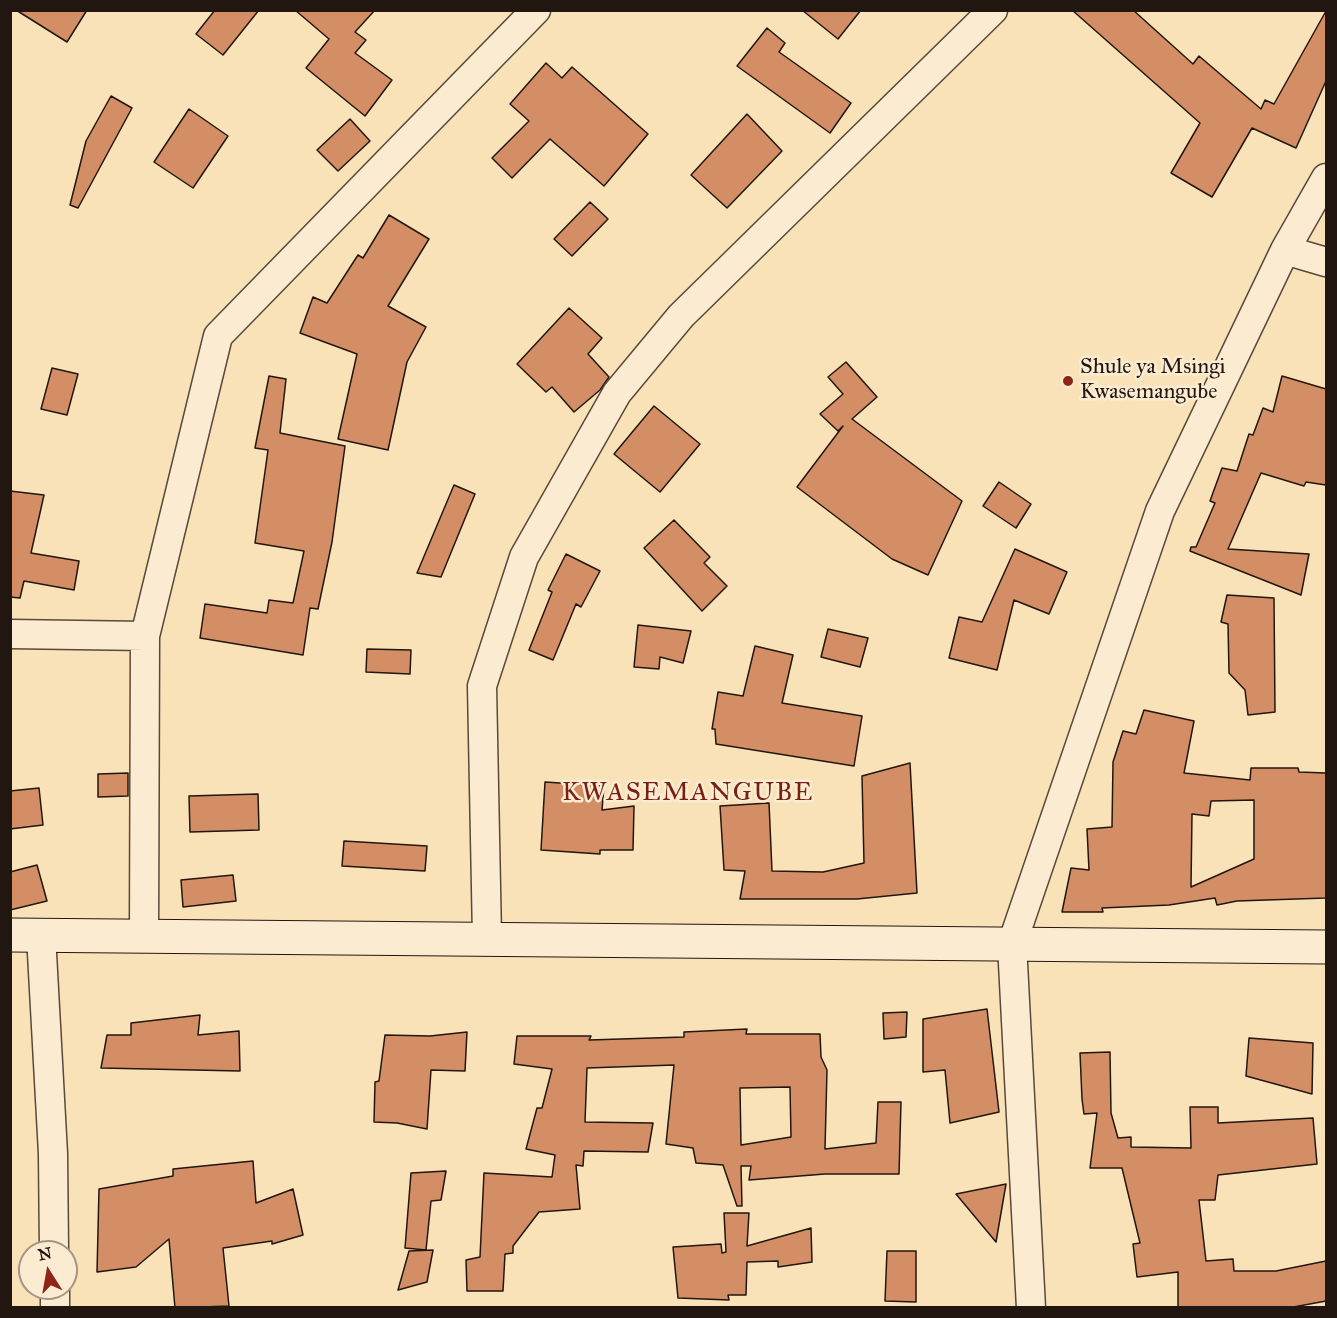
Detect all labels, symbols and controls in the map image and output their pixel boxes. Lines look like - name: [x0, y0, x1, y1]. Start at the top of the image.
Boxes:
- place label: Shule ya Msingi Kwasemangube: [1080, 355, 1225, 406]
- marker: Shule ya Msingi Kwasemangube: [1061, 374, 1075, 388]
- district label: KWASEMANGUBE: [562, 778, 814, 810]
- north arrow: [18, 1240, 78, 1300]
- text: N: [36, 1243, 53, 1264]

